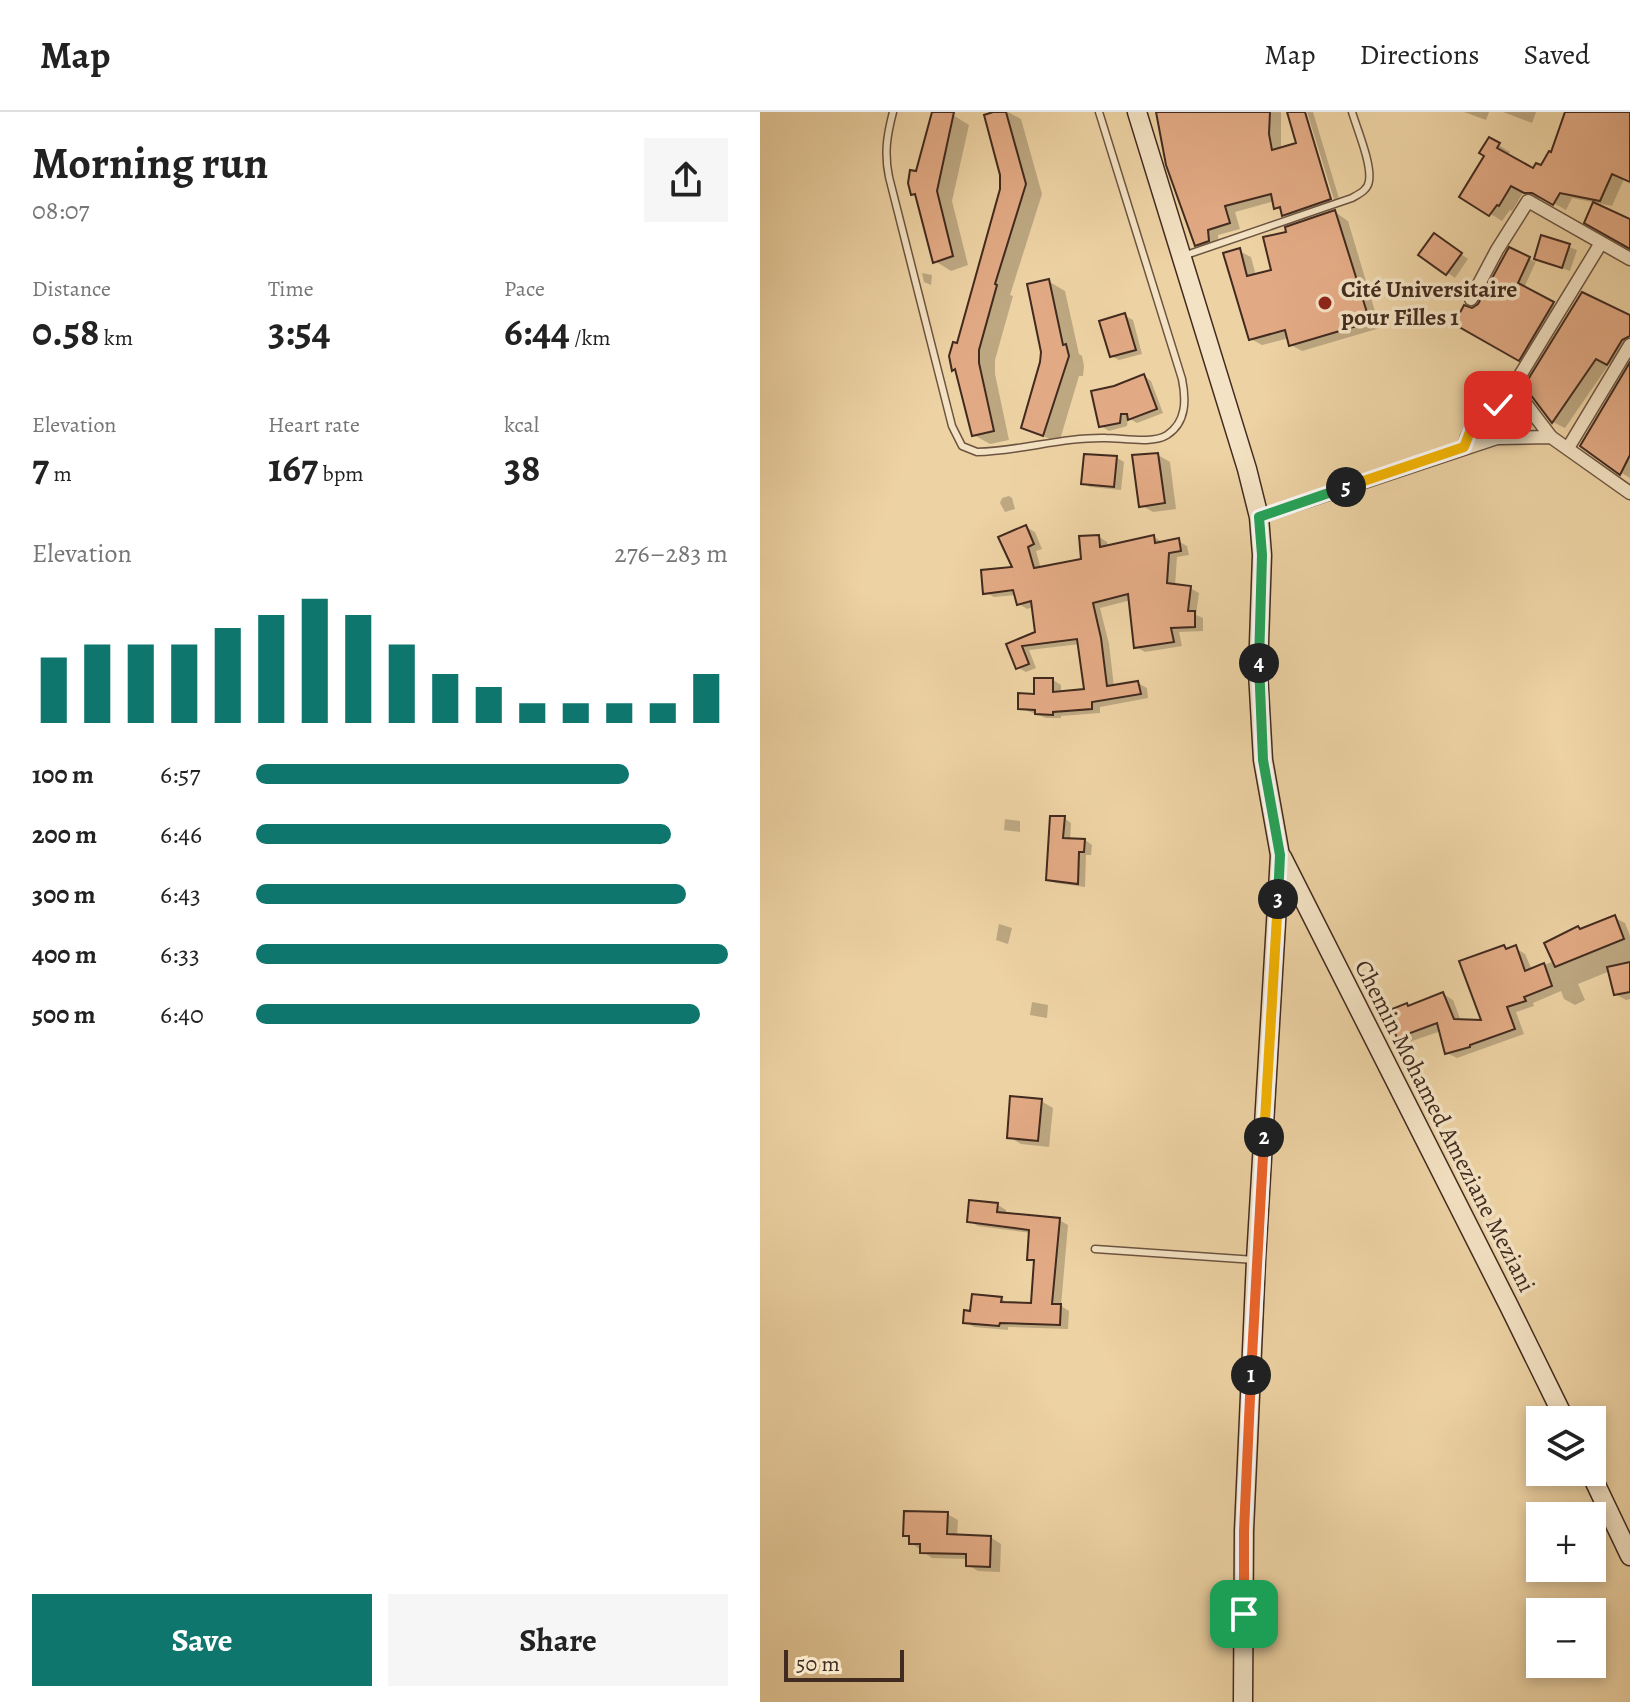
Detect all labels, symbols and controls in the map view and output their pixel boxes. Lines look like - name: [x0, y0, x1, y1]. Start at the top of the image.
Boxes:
- text: Map: [40, 29, 110, 81]
- text: Map: [1264, 36, 1315, 74]
- text: Directions: [1359, 36, 1480, 74]
- text: Saved: [1524, 36, 1590, 74]
- text: Morning run: [32, 133, 268, 193]
- button: share: [644, 138, 728, 222]
- text: 08:07: [32, 193, 89, 228]
- place label: Cité Universitaire pour Filles 1: [1341, 273, 1517, 333]
- text: Distance: [32, 274, 111, 304]
- text: Time: [268, 274, 314, 304]
- text: Pace: [504, 274, 545, 304]
- marker: Cité Universitaire pour Filles 1: [1316, 294, 1334, 312]
- text: 0.58: [32, 304, 99, 359]
- text: 3:54: [268, 304, 331, 359]
- text: 6:44: [504, 304, 570, 359]
- text: km: [99, 323, 133, 353]
- text: /km: [570, 323, 611, 353]
- pin: [1464, 371, 1532, 439]
- icon: check: [1476, 383, 1520, 427]
- text: Elevation: [32, 410, 116, 440]
- text: Heart rate: [268, 410, 360, 440]
- text: kcal: [504, 410, 539, 440]
- text: 7: [32, 440, 49, 495]
- text: 167: [268, 440, 318, 495]
- text: 38: [504, 440, 540, 495]
- text: m: [49, 459, 72, 489]
- text: bpm: [318, 459, 364, 489]
- pin: 5: [1326, 467, 1366, 507]
- text: 5: [1341, 472, 1351, 502]
- text: Elevation: [32, 536, 132, 571]
- text: 276–283 m: [614, 536, 728, 571]
- pin: 4: [1239, 643, 1279, 683]
- text: 4: [1254, 648, 1264, 678]
- text: 100 m: [32, 757, 94, 792]
- text: 6:57: [160, 757, 200, 792]
- text: 200 m: [32, 817, 97, 852]
- text: 6:46: [160, 817, 202, 852]
- text: 300 m: [32, 877, 96, 912]
- text: 6:43: [160, 877, 201, 912]
- pin: 3: [1258, 879, 1298, 919]
- text: 3: [1273, 884, 1283, 914]
- text: 400 m: [32, 937, 97, 972]
- text: 6:33: [160, 937, 200, 972]
- street label: Chemin Mohamed Ameziane Meziani: [1347, 954, 1543, 1298]
- text: 500 m: [32, 997, 96, 1032]
- text: 6:40: [160, 997, 204, 1032]
- pin: 2: [1244, 1117, 1284, 1157]
- text: 2: [1259, 1122, 1269, 1152]
- pin: 1: [1231, 1355, 1271, 1395]
- text: 1: [1247, 1360, 1255, 1390]
- map controls: [1526, 1406, 1606, 1678]
- button: layers: [1526, 1406, 1606, 1486]
- button: +: [1526, 1502, 1606, 1582]
- pin: [1210, 1580, 1278, 1648]
- icon: arrive: [1222, 1592, 1266, 1636]
- button: Save: [32, 1594, 372, 1686]
- button: Share: [388, 1594, 728, 1686]
- button: −: [1526, 1598, 1606, 1678]
- scale bar: [784, 1646, 904, 1682]
- text: 50 m: [796, 1649, 840, 1679]

